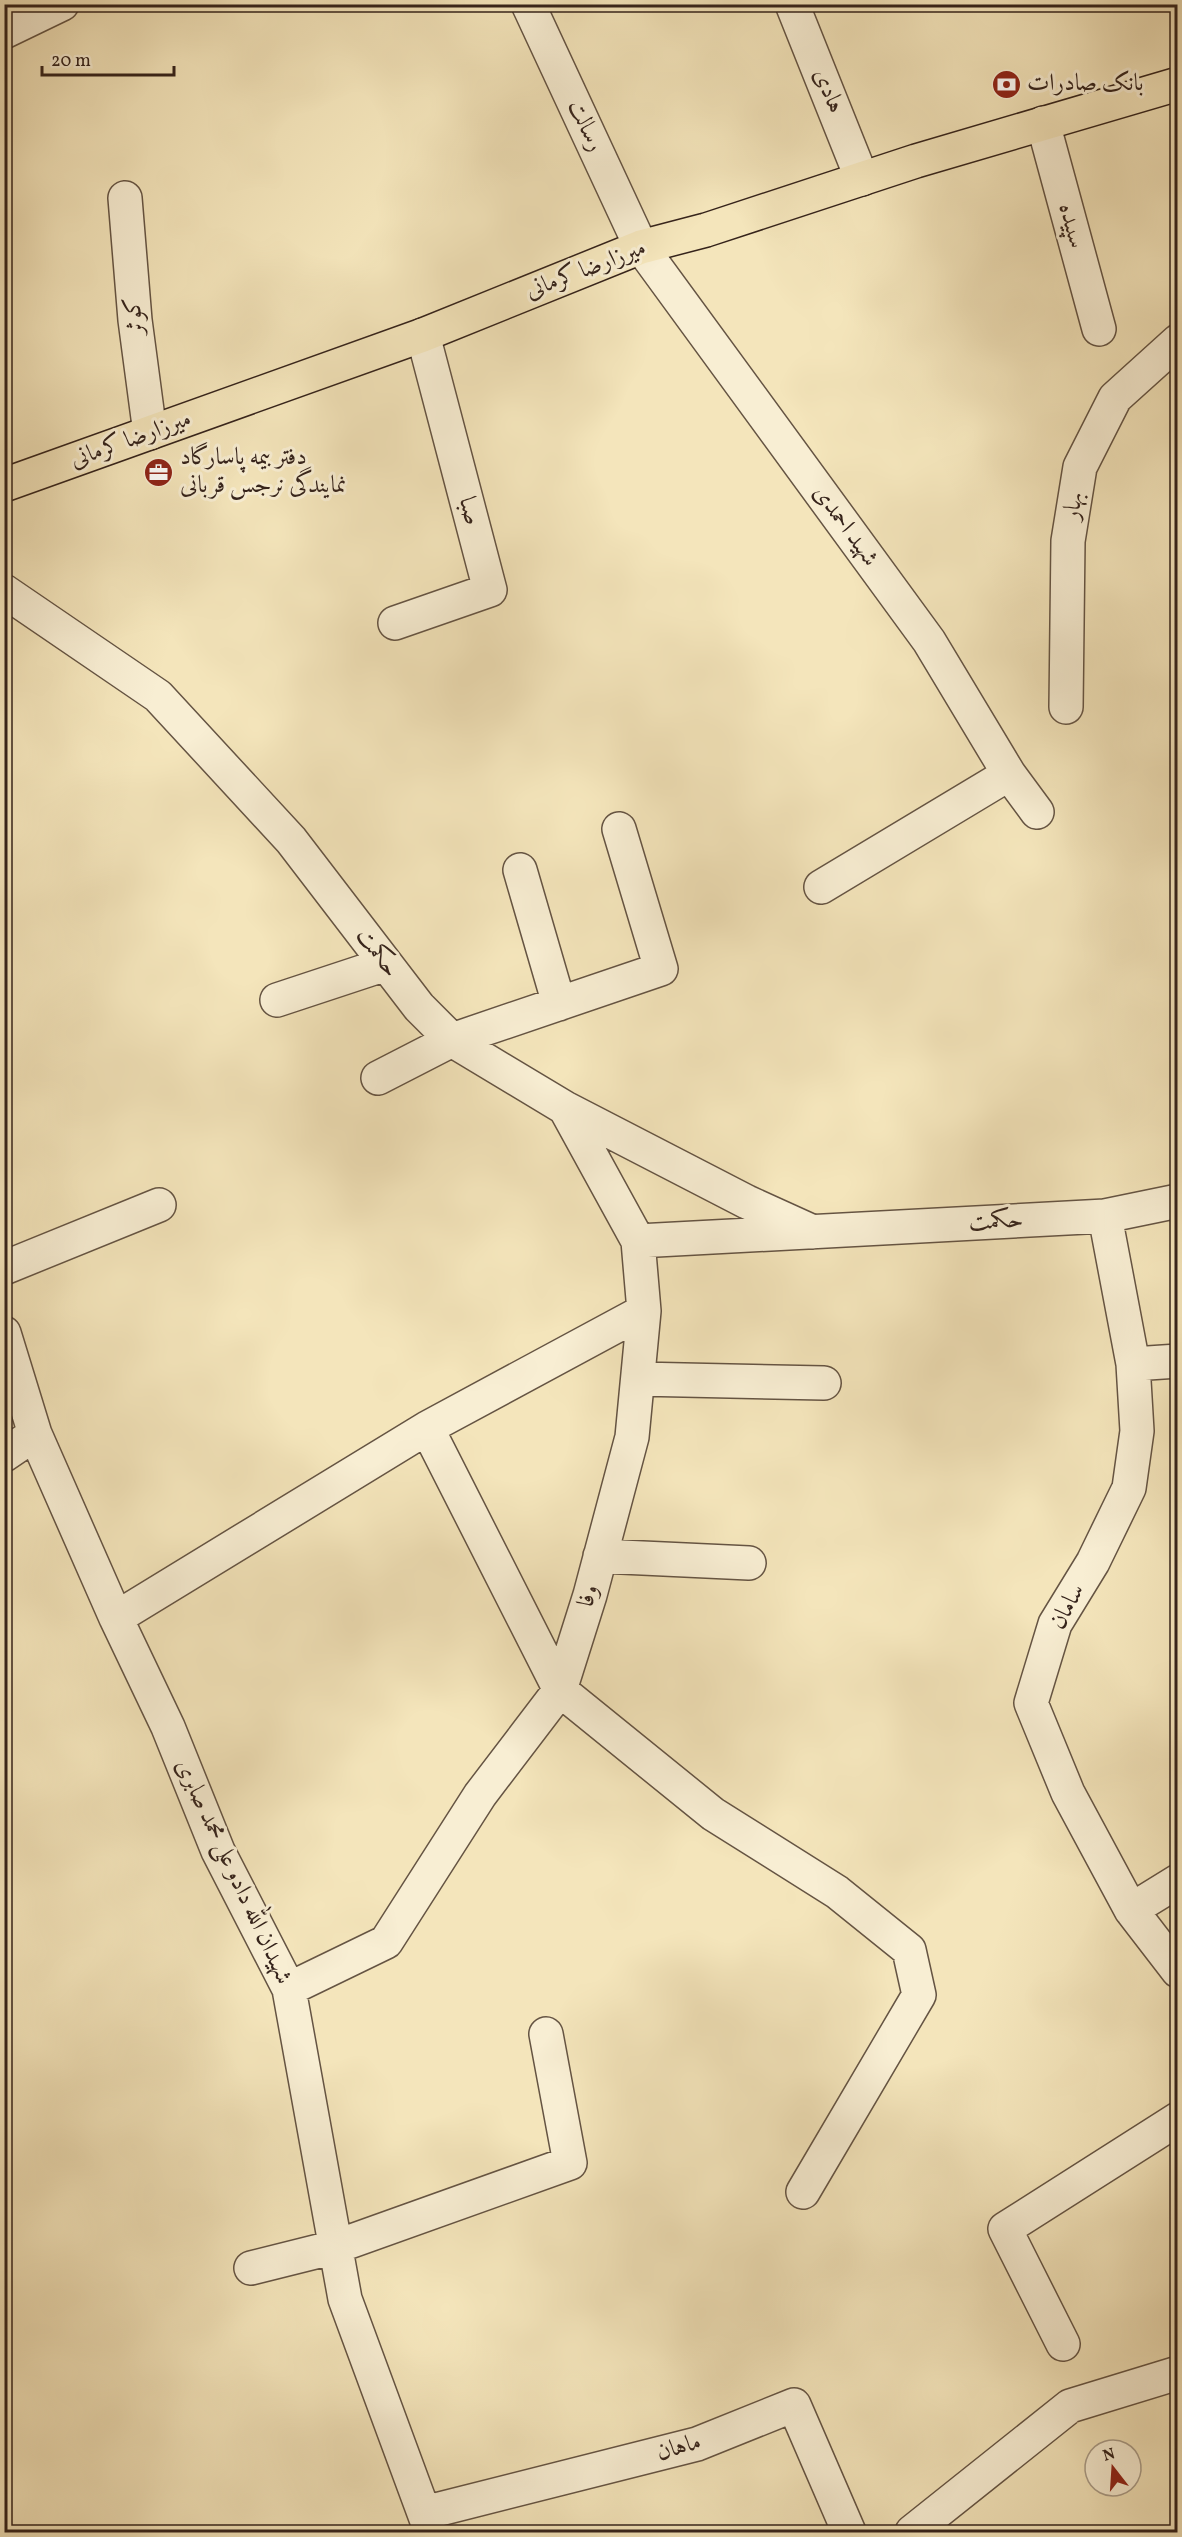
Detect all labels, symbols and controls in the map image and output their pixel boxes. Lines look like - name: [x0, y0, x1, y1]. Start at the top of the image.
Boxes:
- scale bar: [42, 39, 174, 77]
- text: 20 m: [51, 49, 91, 74]
- street label: هادی: [804, 64, 852, 118]
- place label: بانک صادرات: [1027, 67, 1144, 101]
- bank icon: بانک صادرات: [990, 68, 1022, 100]
- street label: رسالت: [558, 94, 612, 158]
- street label: سپیده: [1049, 200, 1093, 252]
- street label: میرزارضا کرمانی: [521, 231, 651, 309]
- street label: کوثر: [116, 295, 154, 340]
- street label: میرزارضا کرمانی: [66, 402, 196, 478]
- place label: دفتر بیمه پاسارگاد نمایندگی نرجس قربانی: [180, 441, 347, 503]
- office icon: دفتر بیمه پاسارگاد نمایندگی نرجس قربانی: [143, 456, 175, 488]
- street label: شهید احمدی: [804, 478, 886, 574]
- street label: بهار: [1055, 490, 1093, 524]
- street label: صبا: [449, 493, 489, 529]
- street label: حکمت: [347, 921, 407, 985]
- street label: حکمت: [968, 1204, 1024, 1240]
- street label: سامان: [1042, 1578, 1094, 1636]
- street label: وفا: [570, 1581, 608, 1611]
- street label: شهیدان الله دادو علی محمد صابری: [166, 1752, 304, 1990]
- street label: ماهان: [653, 2425, 705, 2471]
- north arrow: [1083, 2438, 1143, 2498]
- text: N: [1100, 2443, 1118, 2468]

